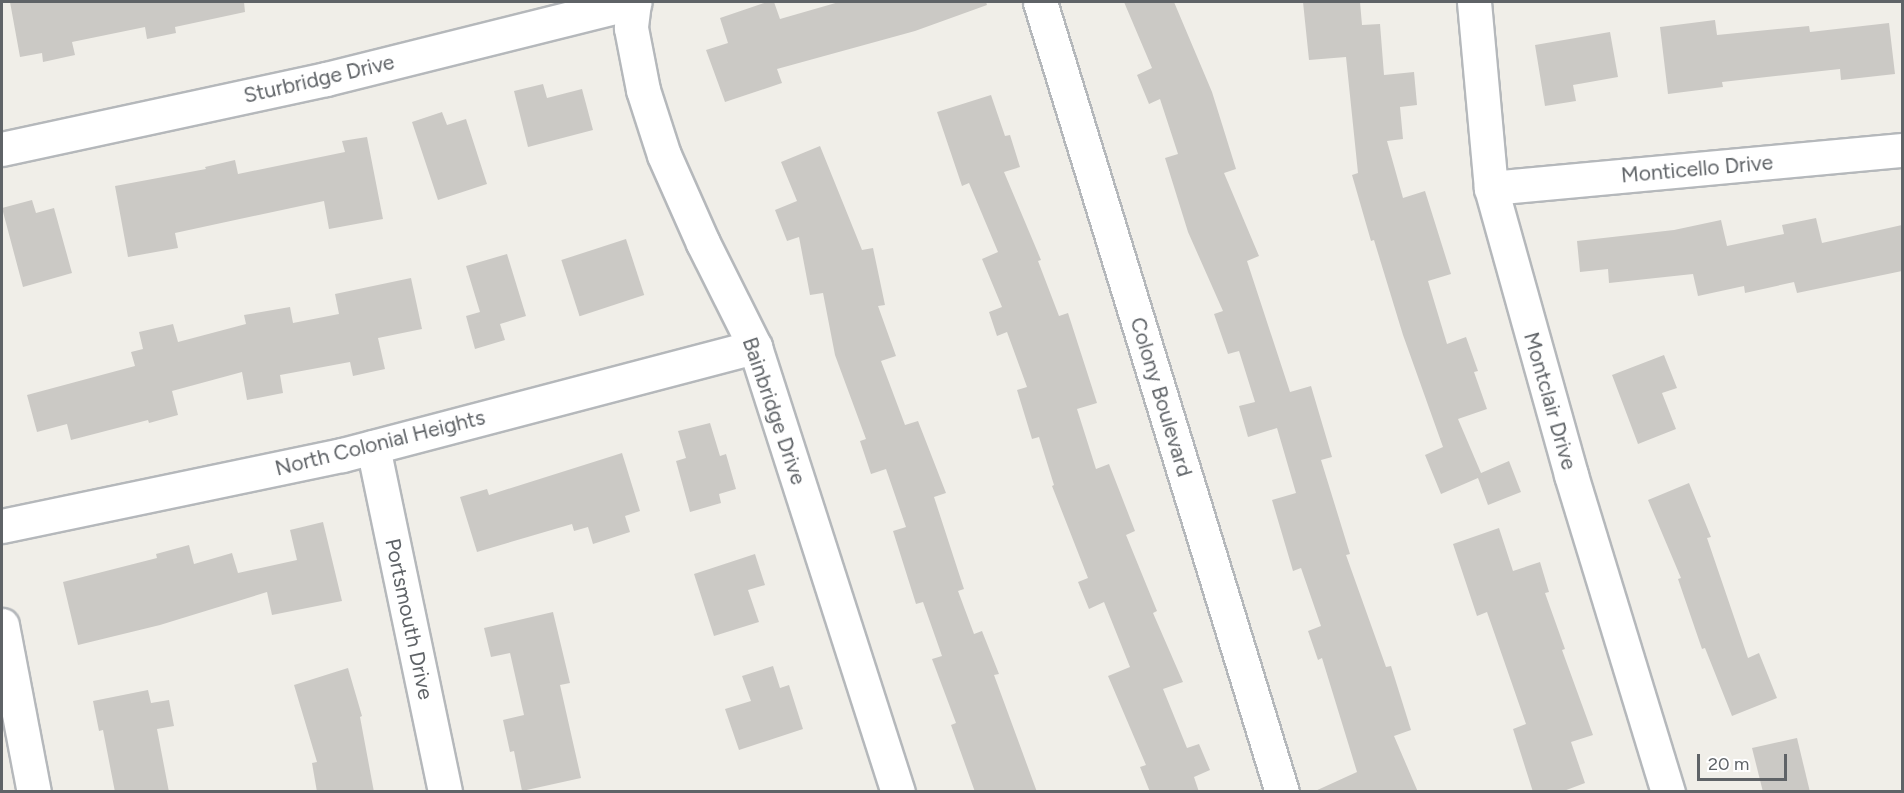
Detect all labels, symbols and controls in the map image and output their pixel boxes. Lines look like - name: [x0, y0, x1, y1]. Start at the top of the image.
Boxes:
- street label: Sturbridge Drive: [241, 49, 397, 109]
- street label: Monticello Drive: [1620, 150, 1774, 188]
- street label: Colony Boulevard: [1125, 314, 1197, 480]
- street label: Montclair Drive: [1518, 329, 1582, 473]
- street label: Bainbridge Drive: [737, 334, 811, 488]
- street label: North Colonial Heights: [272, 405, 488, 481]
- street label: Portsmouth Drive: [380, 536, 438, 702]
- scale bar: [1700, 742, 1790, 780]
- text: 20 m: [1708, 753, 1749, 775]

